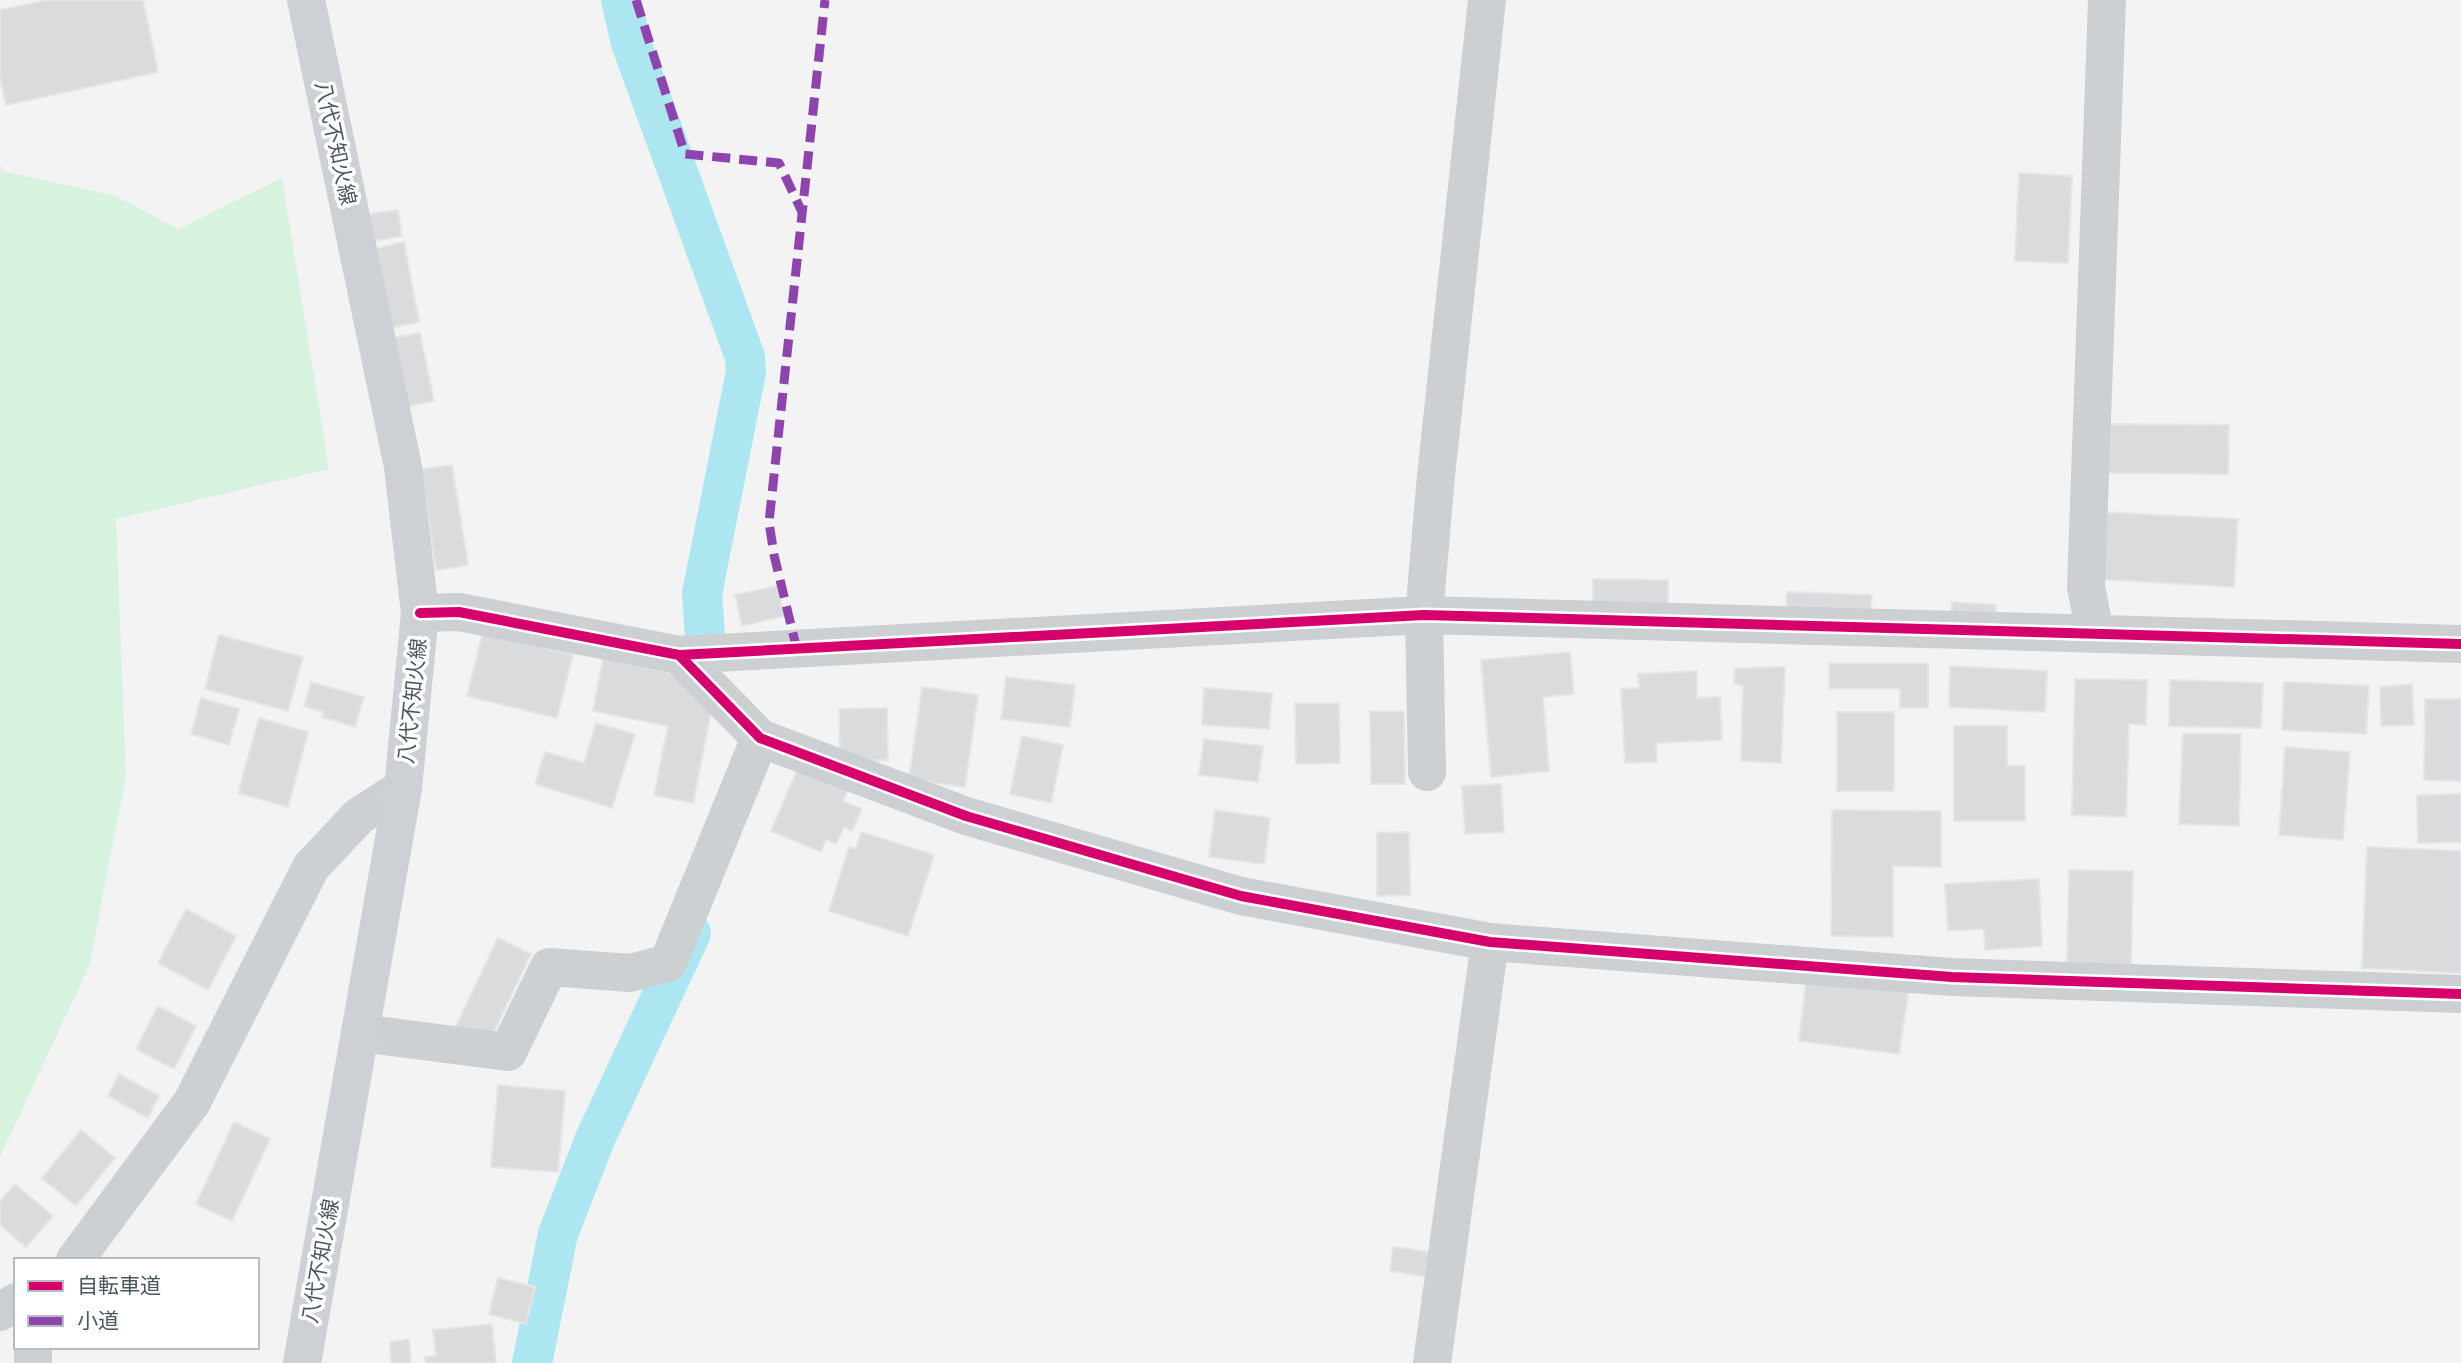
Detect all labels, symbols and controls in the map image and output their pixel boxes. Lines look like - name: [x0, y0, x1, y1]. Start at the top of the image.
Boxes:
- street label: 八代不知火線: [310, 79, 362, 207]
- street label: 八代不知火線: [392, 637, 432, 765]
- street label: 八代不知火線: [296, 1197, 344, 1325]
- legend: [14, 1258, 259, 1349]
- text: 自転車道: [77, 1272, 161, 1299]
- text: 小道: [77, 1307, 119, 1334]

